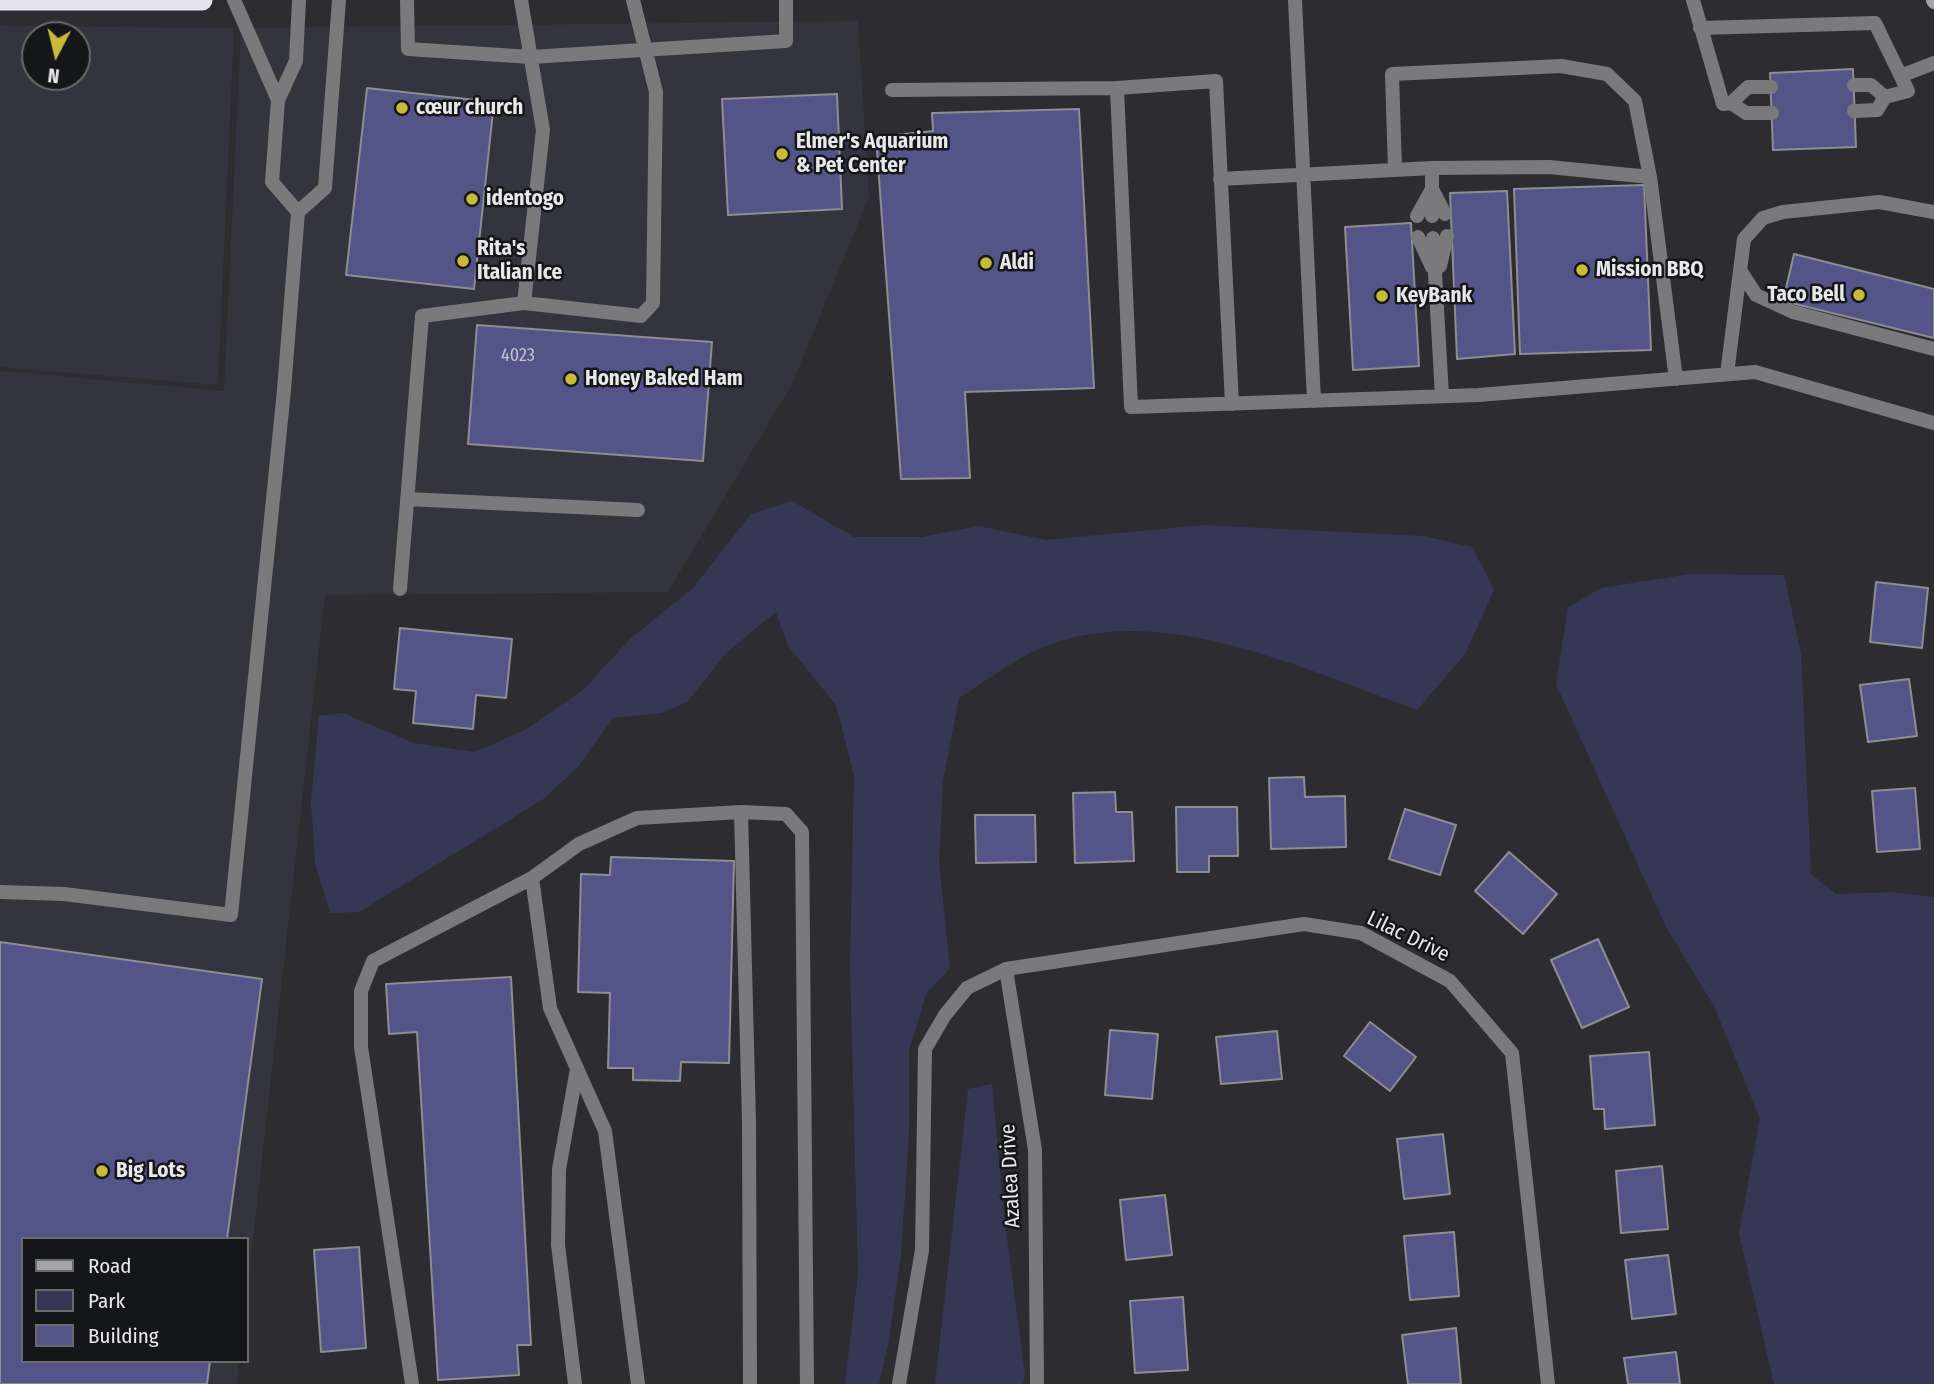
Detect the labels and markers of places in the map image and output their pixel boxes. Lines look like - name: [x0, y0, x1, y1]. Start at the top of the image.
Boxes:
- place label: cœur church: [416, 95, 523, 121]
- marker: cœur church: [394, 100, 410, 116]
- place label: Elmer's Aquarium & Pet Center: [796, 129, 948, 179]
- marker: Elmer's Aquarium & Pet Center: [774, 146, 790, 162]
- place label: identogo: [486, 186, 564, 212]
- marker: identogo: [464, 191, 480, 207]
- place label: Rita's Italian Ice: [477, 236, 562, 286]
- place label: Aldi: [1000, 250, 1034, 276]
- marker: Rita's Italian Ice: [455, 253, 471, 269]
- marker: Aldi: [978, 255, 994, 271]
- place label: Mission BBQ: [1596, 257, 1704, 283]
- marker: Mission BBQ: [1574, 262, 1590, 278]
- place label: Taco Bell: [1767, 282, 1845, 308]
- place label: KeyBank: [1396, 283, 1472, 309]
- marker: Taco Bell: [1851, 287, 1867, 303]
- marker: KeyBank: [1374, 288, 1390, 304]
- place label: Honey Baked Ham: [585, 366, 743, 392]
- marker: Honey Baked Ham: [563, 371, 579, 387]
- place label: Big Lots: [116, 1158, 185, 1184]
- marker: Big Lots: [94, 1163, 110, 1179]

